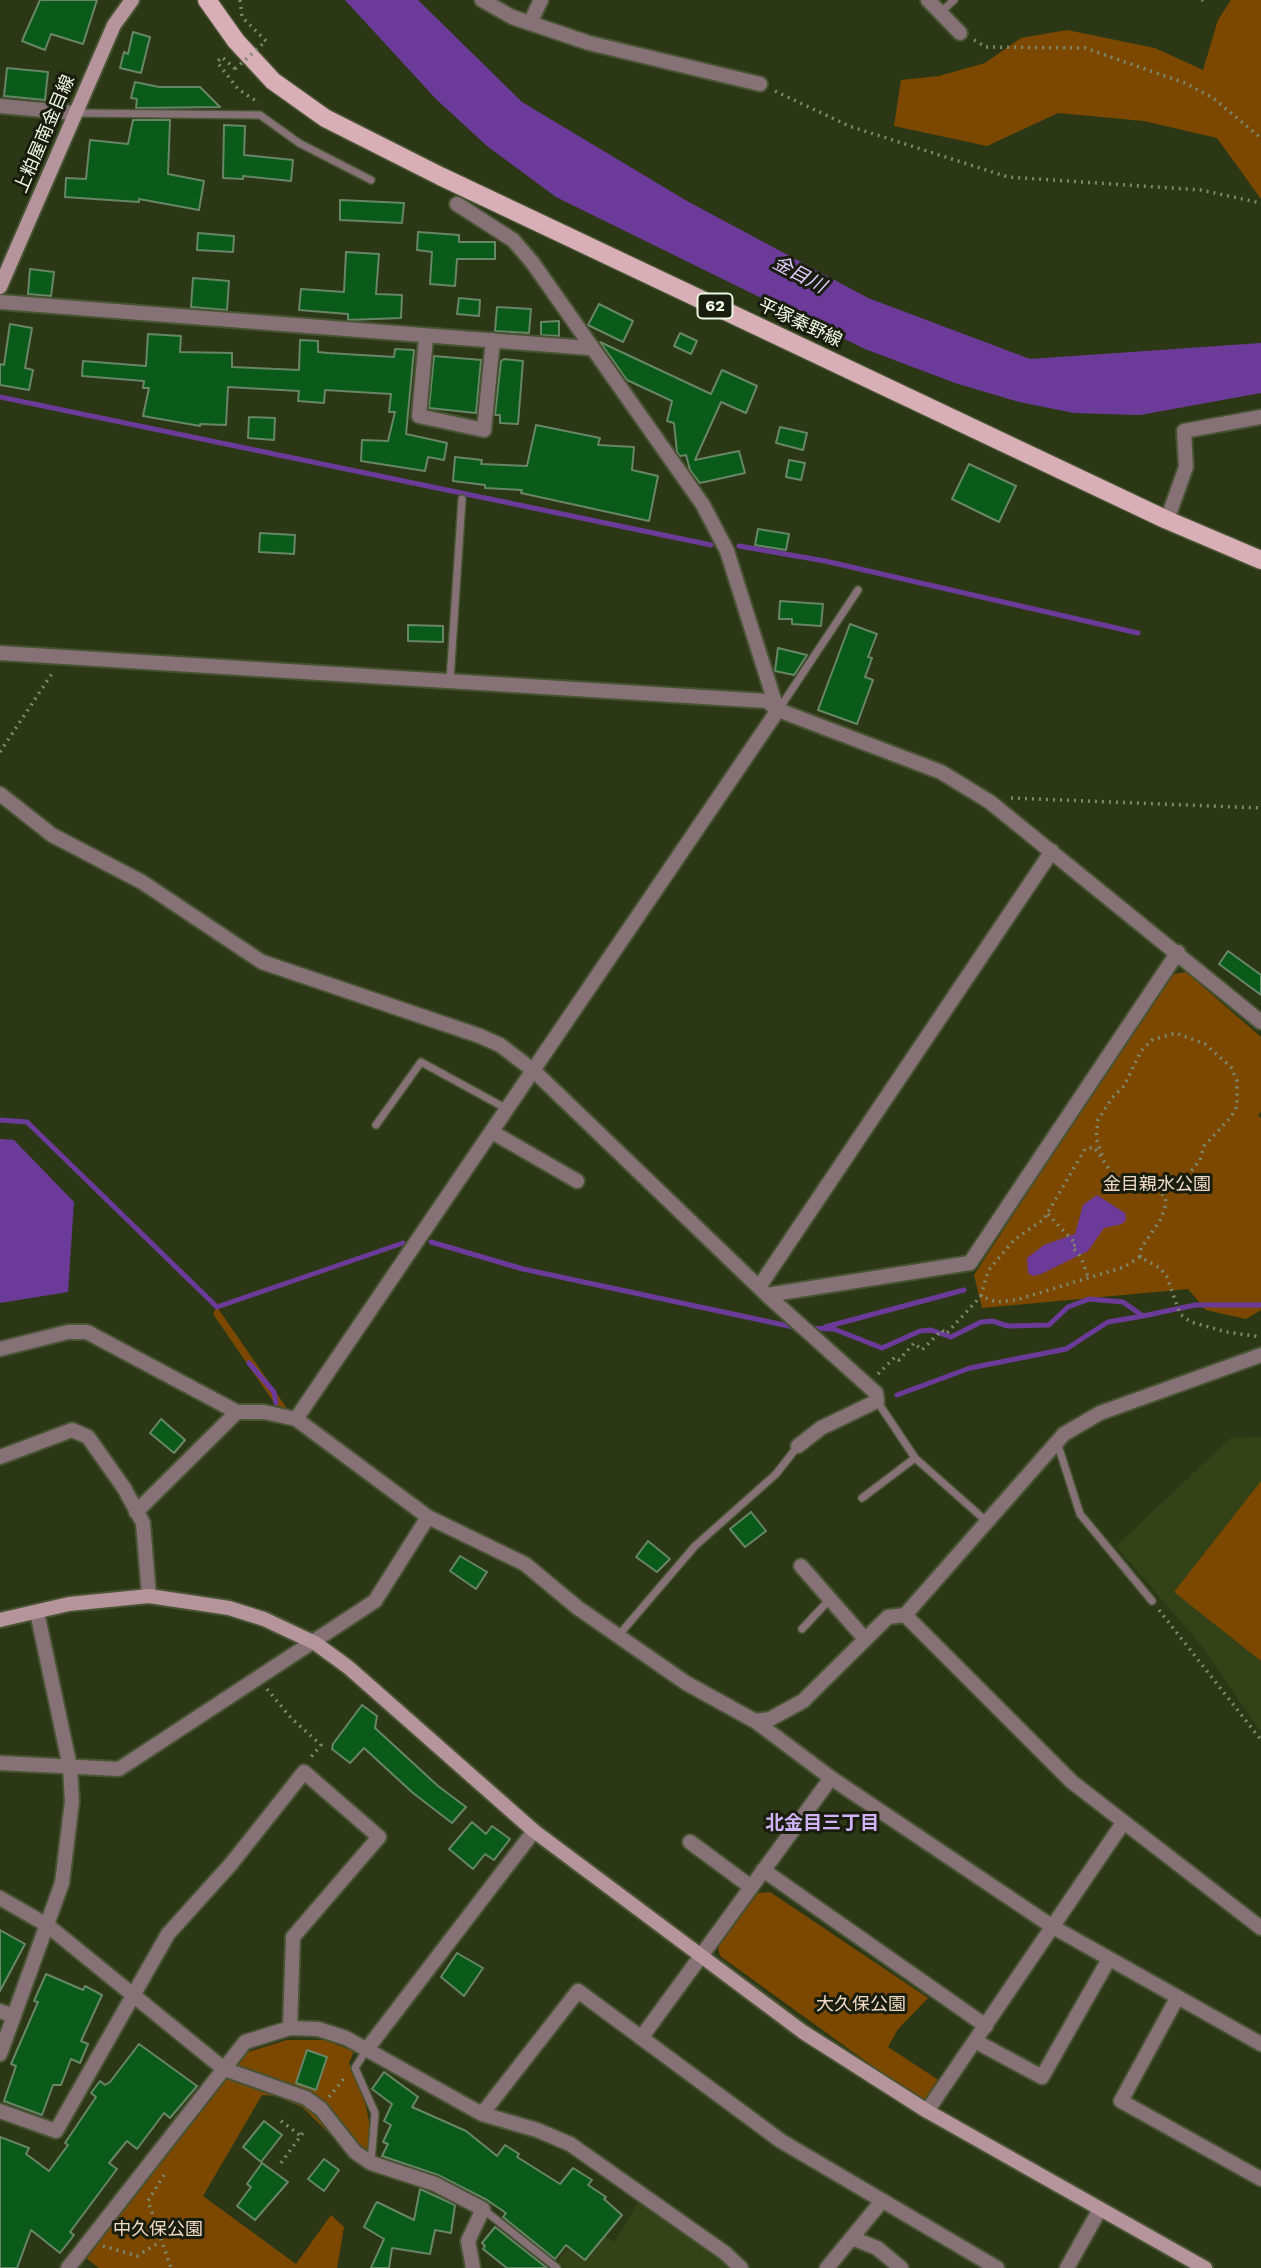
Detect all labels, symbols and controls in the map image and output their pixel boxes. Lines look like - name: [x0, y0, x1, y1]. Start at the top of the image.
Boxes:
- street label: 上粕屋南金目線: [10, 72, 80, 196]
- water label: 金目川: [768, 252, 830, 298]
- road number: 62: [698, 294, 732, 318]
- street label: 平塚秦野線: [755, 294, 845, 352]
- park label: 金目親水公園: [1103, 1174, 1211, 1196]
- district label: 北金目三丁目: [765, 1812, 879, 1834]
- park label: 大久保公園: [816, 1994, 906, 2016]
- park label: 中久保公園: [113, 2219, 203, 2241]

